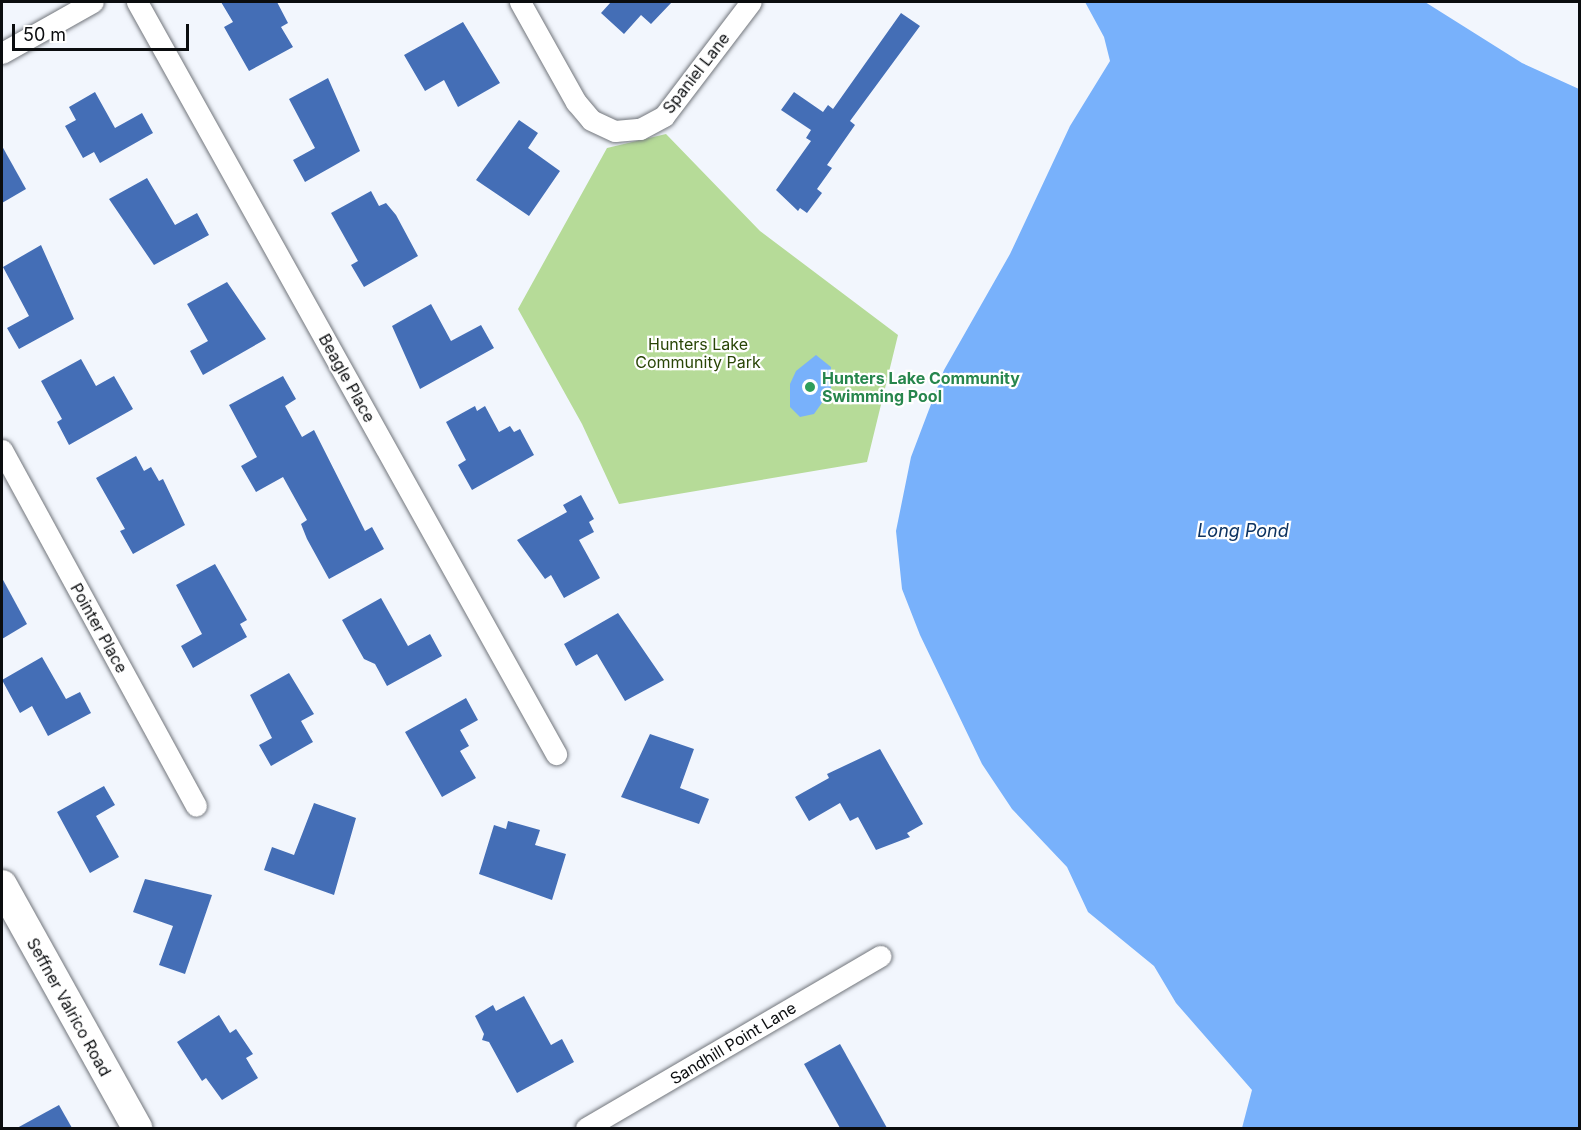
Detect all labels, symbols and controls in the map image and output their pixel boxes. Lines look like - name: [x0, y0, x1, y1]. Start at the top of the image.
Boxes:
- scale bar: [15, 12, 192, 50]
- text: 50 m: [23, 24, 66, 45]
- street label: Spaniel Lane: [659, 29, 733, 117]
- street label: Beagle Place: [315, 330, 379, 426]
- park label: Hunters Lake Community Park: [635, 334, 761, 372]
- place label: Hunters Lake Community Swimming Pool: [822, 368, 1020, 406]
- marker: Hunters Lake Community Swimming Pool: [803, 380, 817, 394]
- water label: Long Pond: [1197, 520, 1289, 542]
- street label: Pointer Place: [66, 580, 132, 676]
- street label: Seffner Valrico Road: [23, 934, 115, 1080]
- street label: Sandhill Point Lane: [666, 998, 800, 1088]

